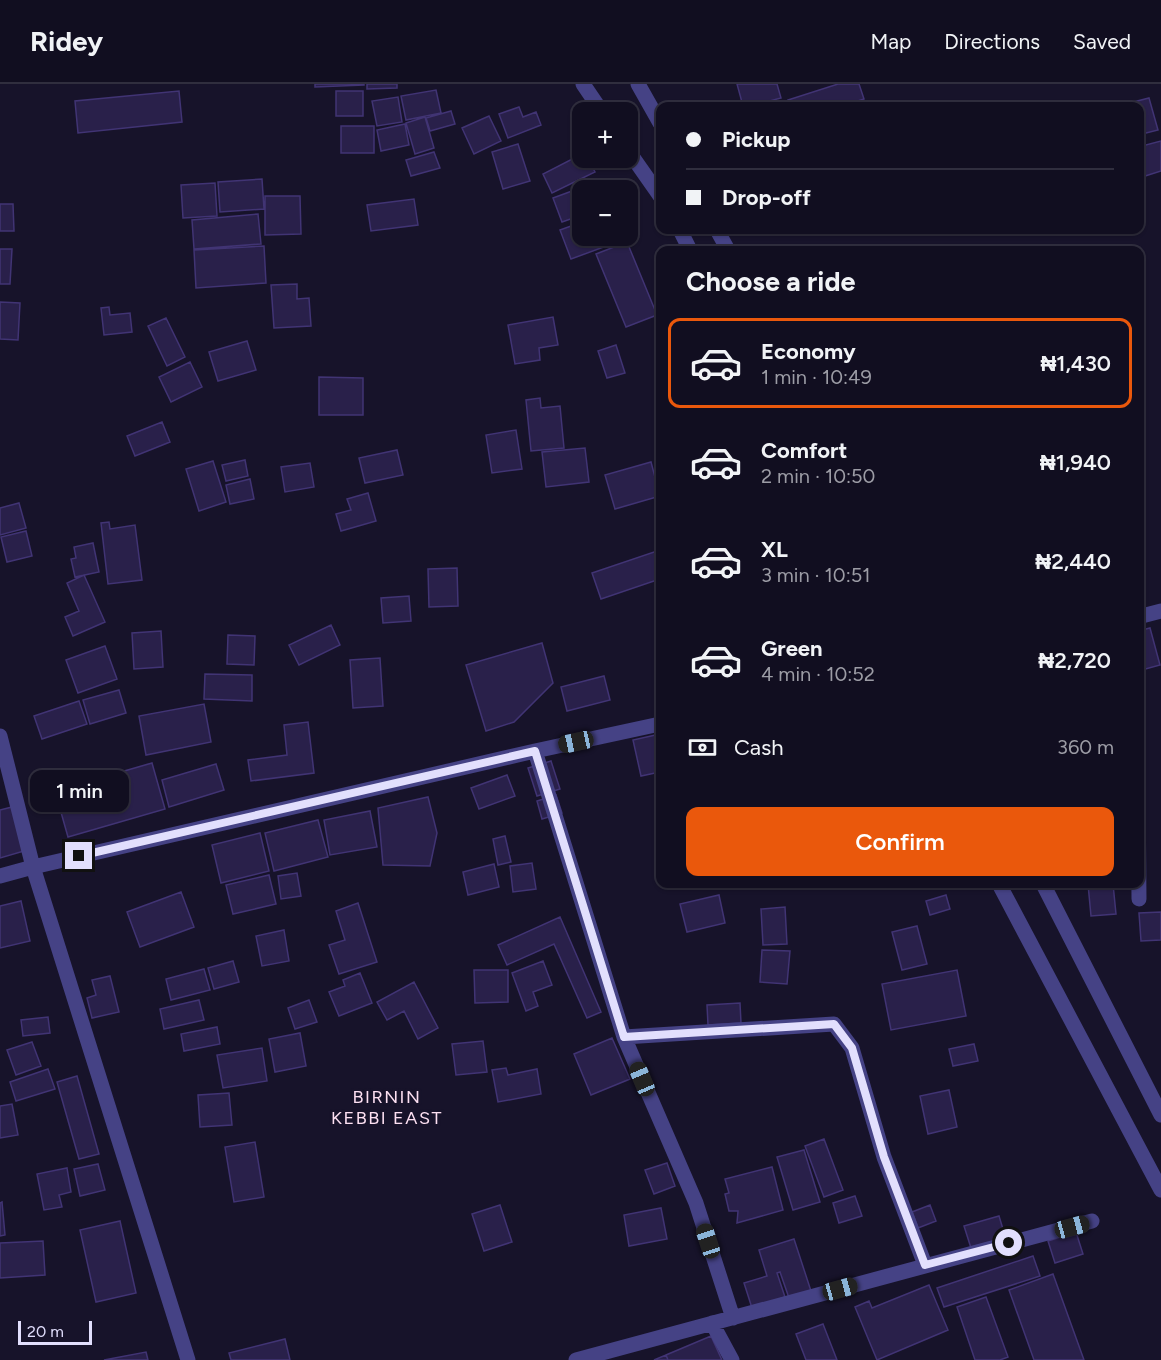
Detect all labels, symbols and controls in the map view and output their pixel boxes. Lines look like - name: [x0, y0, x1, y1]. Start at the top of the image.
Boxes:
- text: Ridey: [30, 24, 103, 58]
- text: Map: [870, 29, 911, 54]
- text: Directions: [944, 29, 1040, 54]
- text: Saved: [1073, 29, 1131, 54]
- map controls: [572, 102, 638, 246]
- button: +: [572, 102, 638, 168]
- text: Pickup: [722, 126, 791, 153]
- button: −: [572, 180, 638, 246]
- text: Drop-off: [722, 184, 811, 211]
- text: Choose a ride: [686, 265, 855, 298]
- icon: car: [689, 336, 743, 390]
- text: Economy: [761, 338, 856, 365]
- text: ₦1,430: [1040, 350, 1111, 377]
- text: 1 min · 10:49: [761, 365, 872, 389]
- icon: car: [689, 435, 743, 489]
- text: Comfort: [761, 437, 847, 464]
- text: ₦1,940: [1040, 449, 1111, 476]
- text: 2 min · 10:50: [761, 464, 875, 488]
- icon: car: [689, 534, 743, 588]
- text: XL: [761, 536, 788, 563]
- text: ₦2,440: [1035, 548, 1111, 575]
- text: 3 min · 10:51: [761, 563, 871, 587]
- icon: car: [689, 633, 743, 687]
- text: Green: [761, 635, 823, 662]
- text: ₦2,720: [1038, 647, 1111, 674]
- text: 4 min · 10:52: [761, 662, 875, 686]
- car: [557, 729, 595, 755]
- icon: cash: [686, 731, 719, 764]
- text: Cash: [734, 734, 784, 761]
- text: 360 m: [1057, 735, 1114, 759]
- callout: 1 min: [29, 769, 128, 811]
- text: 1 min: [56, 779, 103, 803]
- button: Confirm: [686, 807, 1114, 876]
- route end: [65, 842, 92, 869]
- car: [627, 1059, 657, 1099]
- district label: BIRNIN KEBBI EAST: [331, 1086, 443, 1129]
- car: [1052, 1214, 1092, 1240]
- car: [694, 1221, 722, 1261]
- route start: [995, 1229, 1022, 1256]
- car: [820, 1276, 860, 1302]
- scale bar: [18, 1318, 92, 1346]
- text: 20 m: [27, 1322, 64, 1341]

